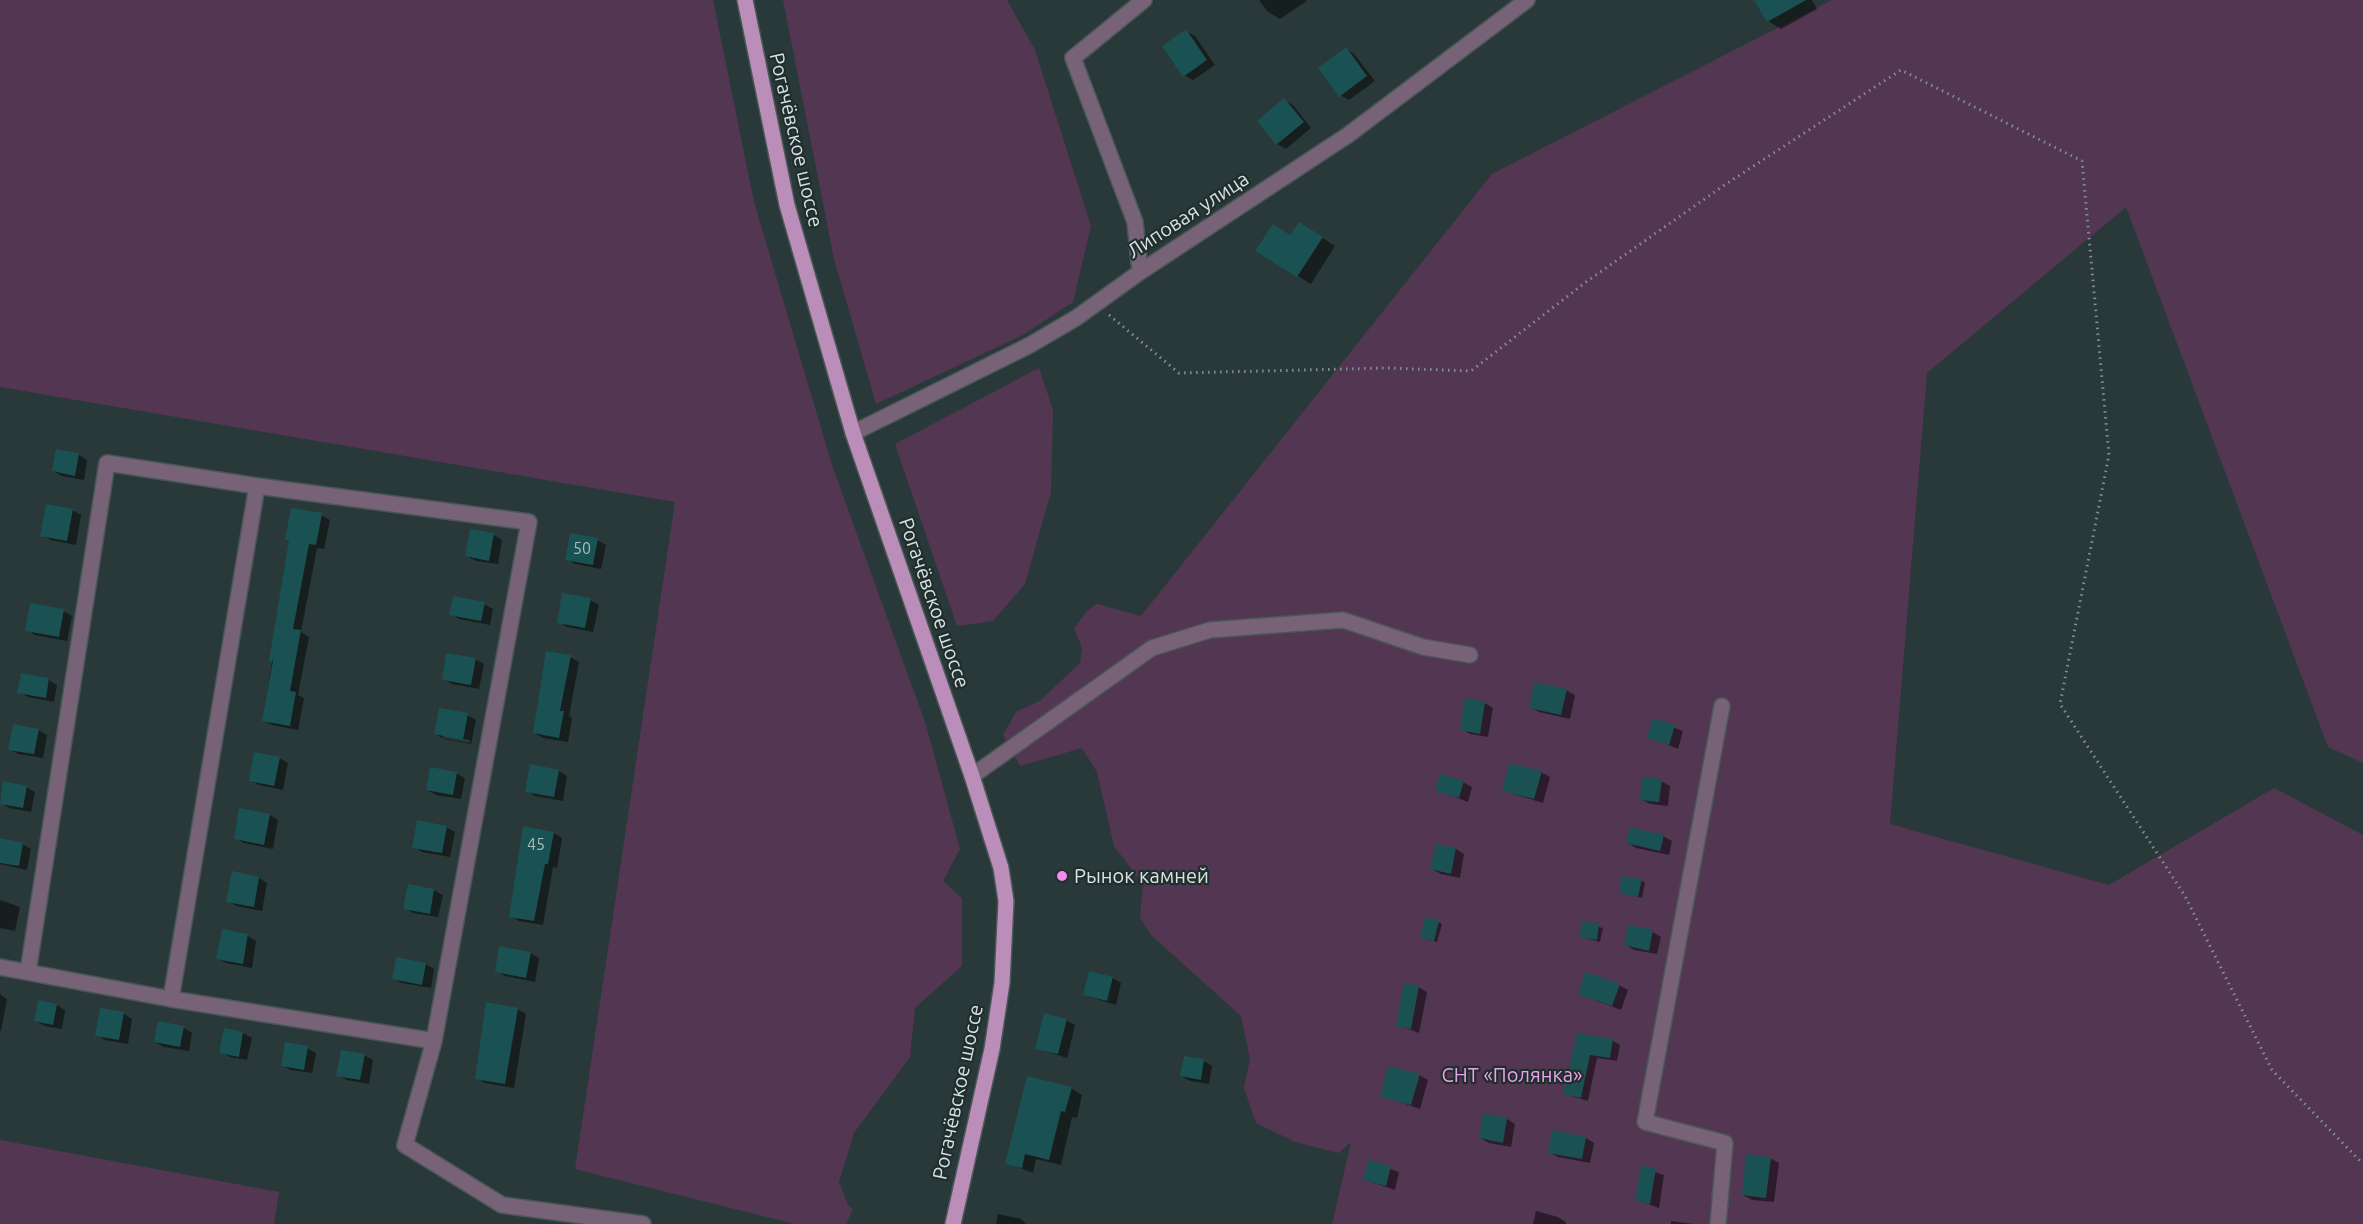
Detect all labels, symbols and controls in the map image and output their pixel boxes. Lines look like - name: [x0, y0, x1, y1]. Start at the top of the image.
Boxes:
- street label: Рогачёвское шоссе: [764, 50, 828, 230]
- street label: Липовая улица: [1123, 167, 1253, 263]
- street label: Рогачёвское шоссе: [894, 515, 974, 691]
- house number: 50: [573, 539, 591, 559]
- house number: 45: [527, 835, 545, 855]
- place label: Рынок камней: [1074, 864, 1209, 888]
- marker: Рынок камней: [1055, 869, 1069, 883]
- street label: Рогачёвское шоссе: [928, 1002, 988, 1182]
- park label: СНТ «Полянка»: [1442, 1063, 1582, 1087]

